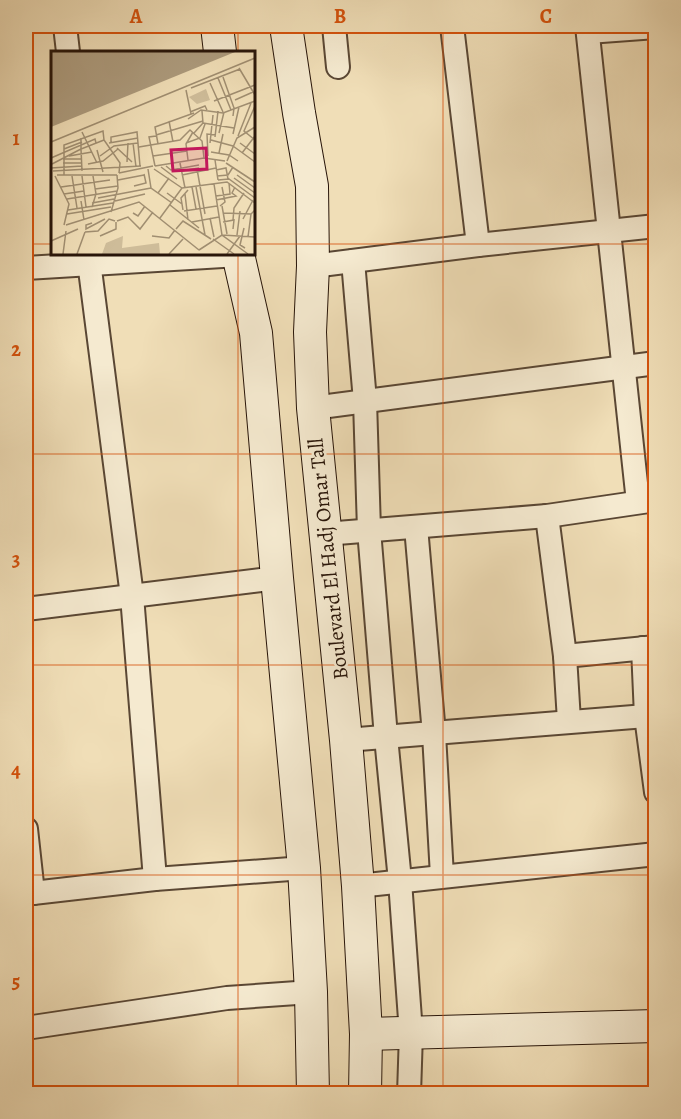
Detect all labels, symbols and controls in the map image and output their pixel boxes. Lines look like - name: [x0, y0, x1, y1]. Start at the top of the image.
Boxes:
- text: A: [129, 3, 143, 30]
- text: B: [334, 3, 346, 30]
- text: C: [540, 3, 552, 30]
- inset map: [51, 51, 255, 255]
- text: 1: [12, 125, 20, 152]
- text: 2: [11, 336, 21, 363]
- street label: Boulevard El Hadj Omar Tall: [301, 437, 355, 681]
- text: 3: [12, 546, 20, 573]
- text: 4: [11, 757, 21, 784]
- text: 5: [12, 968, 20, 995]

